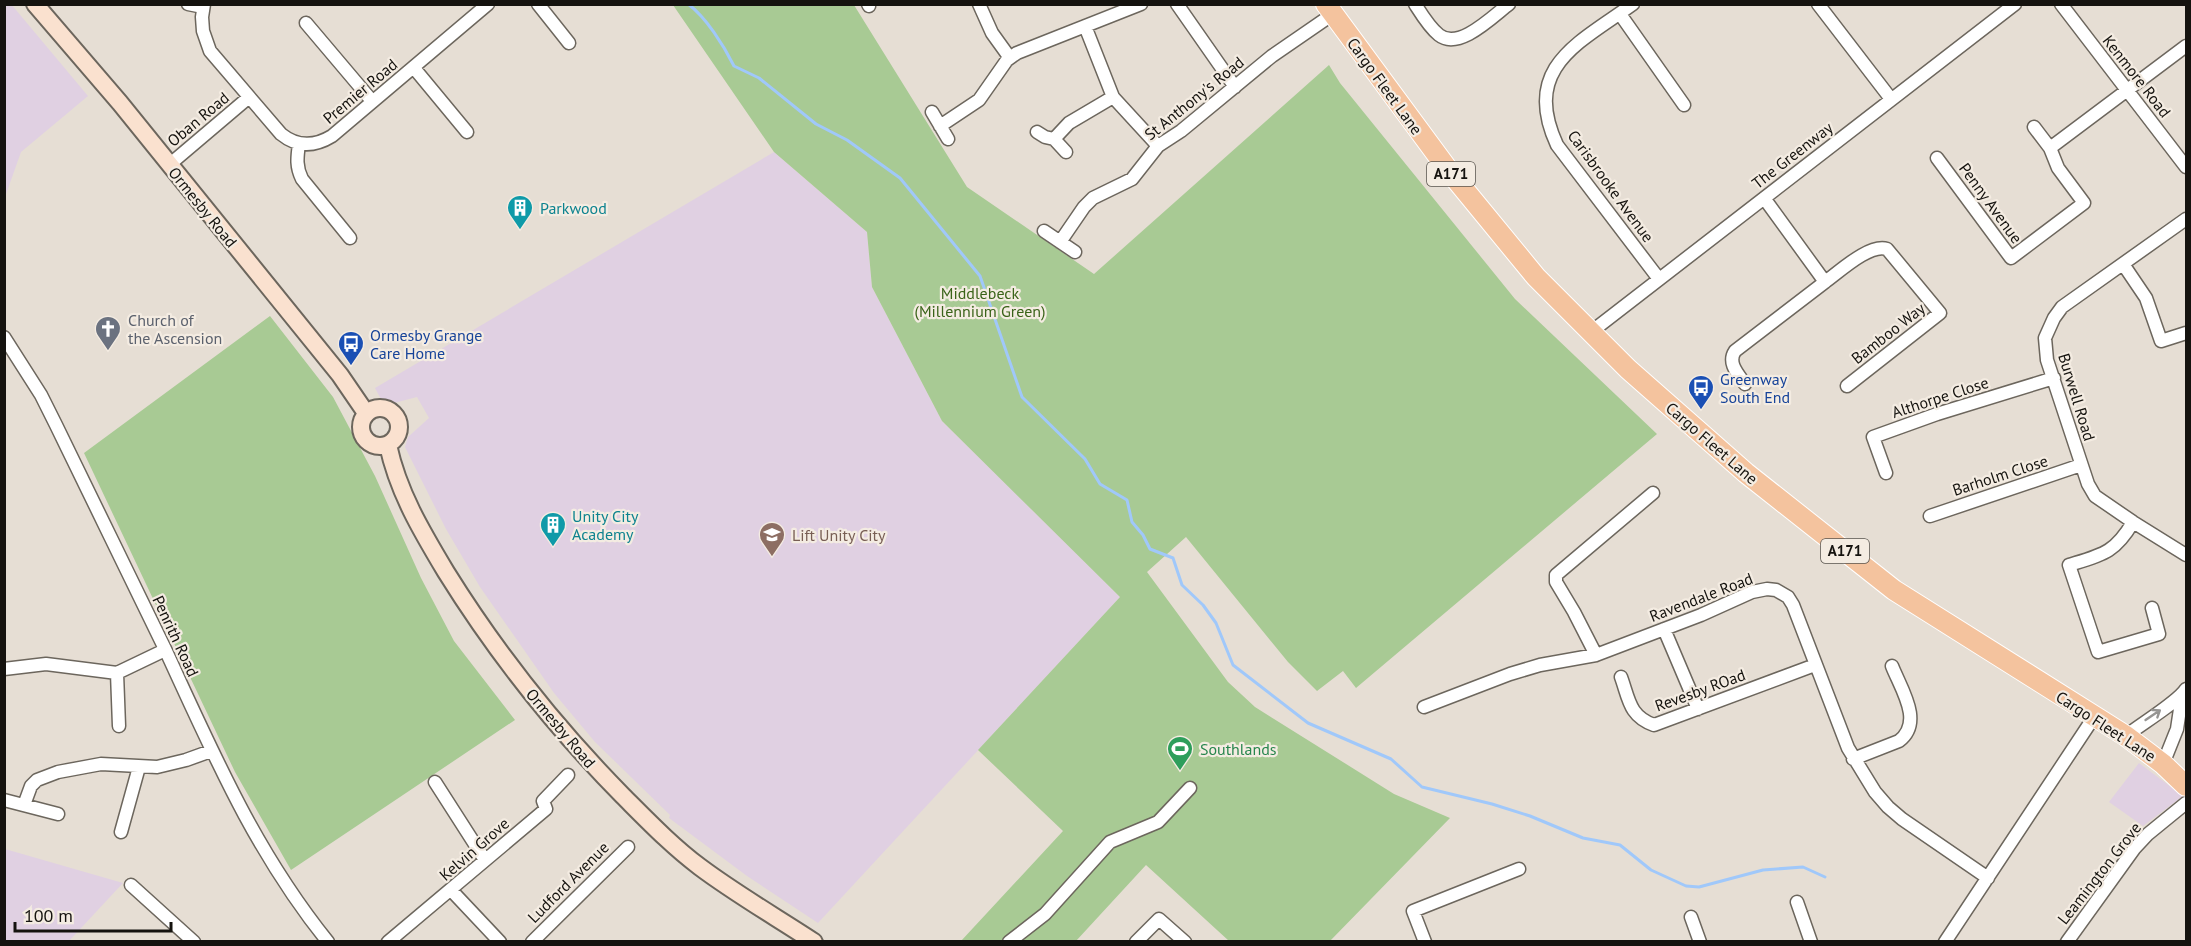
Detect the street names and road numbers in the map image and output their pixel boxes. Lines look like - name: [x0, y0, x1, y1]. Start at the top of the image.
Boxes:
- street label: Kenmore Road: [2099, 31, 2175, 121]
- street label: Cargo Fleet Lane: [1343, 34, 1427, 138]
- street label: St Anthony's Road: [1140, 52, 1248, 144]
- street label: Premier Road: [319, 54, 401, 128]
- street label: Oban Road: [163, 87, 233, 151]
- street label: The Greenway: [1748, 117, 1837, 193]
- street label: Carisbrooke Avenue: [1564, 126, 1658, 246]
- street label: Penny Avenue: [1955, 159, 2027, 247]
- road number: A171: [1427, 162, 1475, 186]
- street label: Ormesby Road: [164, 163, 242, 251]
- street label: Bamboo Way: [1847, 298, 1929, 368]
- street label: Burwell Road: [2054, 351, 2100, 443]
- street label: Althorpe Close: [1889, 372, 1991, 422]
- street label: Cargo Fleet Lane: [1662, 398, 1762, 488]
- street label: Barholm Close: [1950, 450, 2050, 500]
- road number: A171: [1821, 539, 1869, 563]
- street label: Ravendale Road: [1646, 568, 1756, 626]
- street label: Penrith Road: [148, 592, 204, 680]
- street label: Revesby ROad: [1652, 664, 1748, 716]
- street label: Ormesby Road: [522, 684, 600, 772]
- street label: Cargo Fleet Lane: [2052, 686, 2160, 766]
- street label: Kelvin Grove: [435, 813, 513, 885]
- street label: Leamington Grove: [2053, 818, 2145, 928]
- street label: Ludford Avenue: [523, 837, 613, 927]

